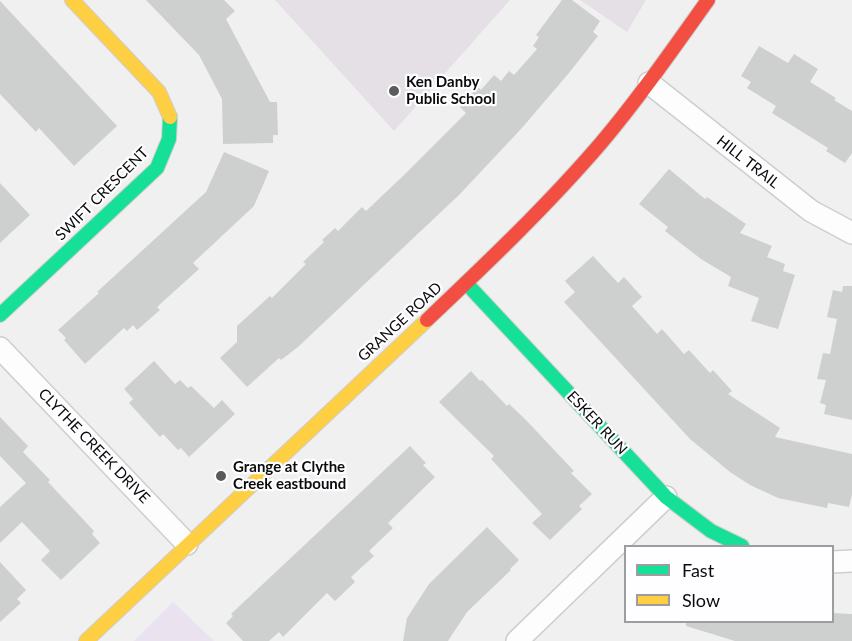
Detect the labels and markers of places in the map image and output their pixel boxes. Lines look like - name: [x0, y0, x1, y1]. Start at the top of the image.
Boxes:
- place label: Ken Danby Public School: [406, 73, 495, 108]
- marker: Ken Danby Public School: [387, 84, 401, 98]
- place label: Grange at Clythe Creek eastbound: [233, 458, 346, 493]
- marker: Grange at Clythe Creek eastbound: [214, 469, 228, 483]

